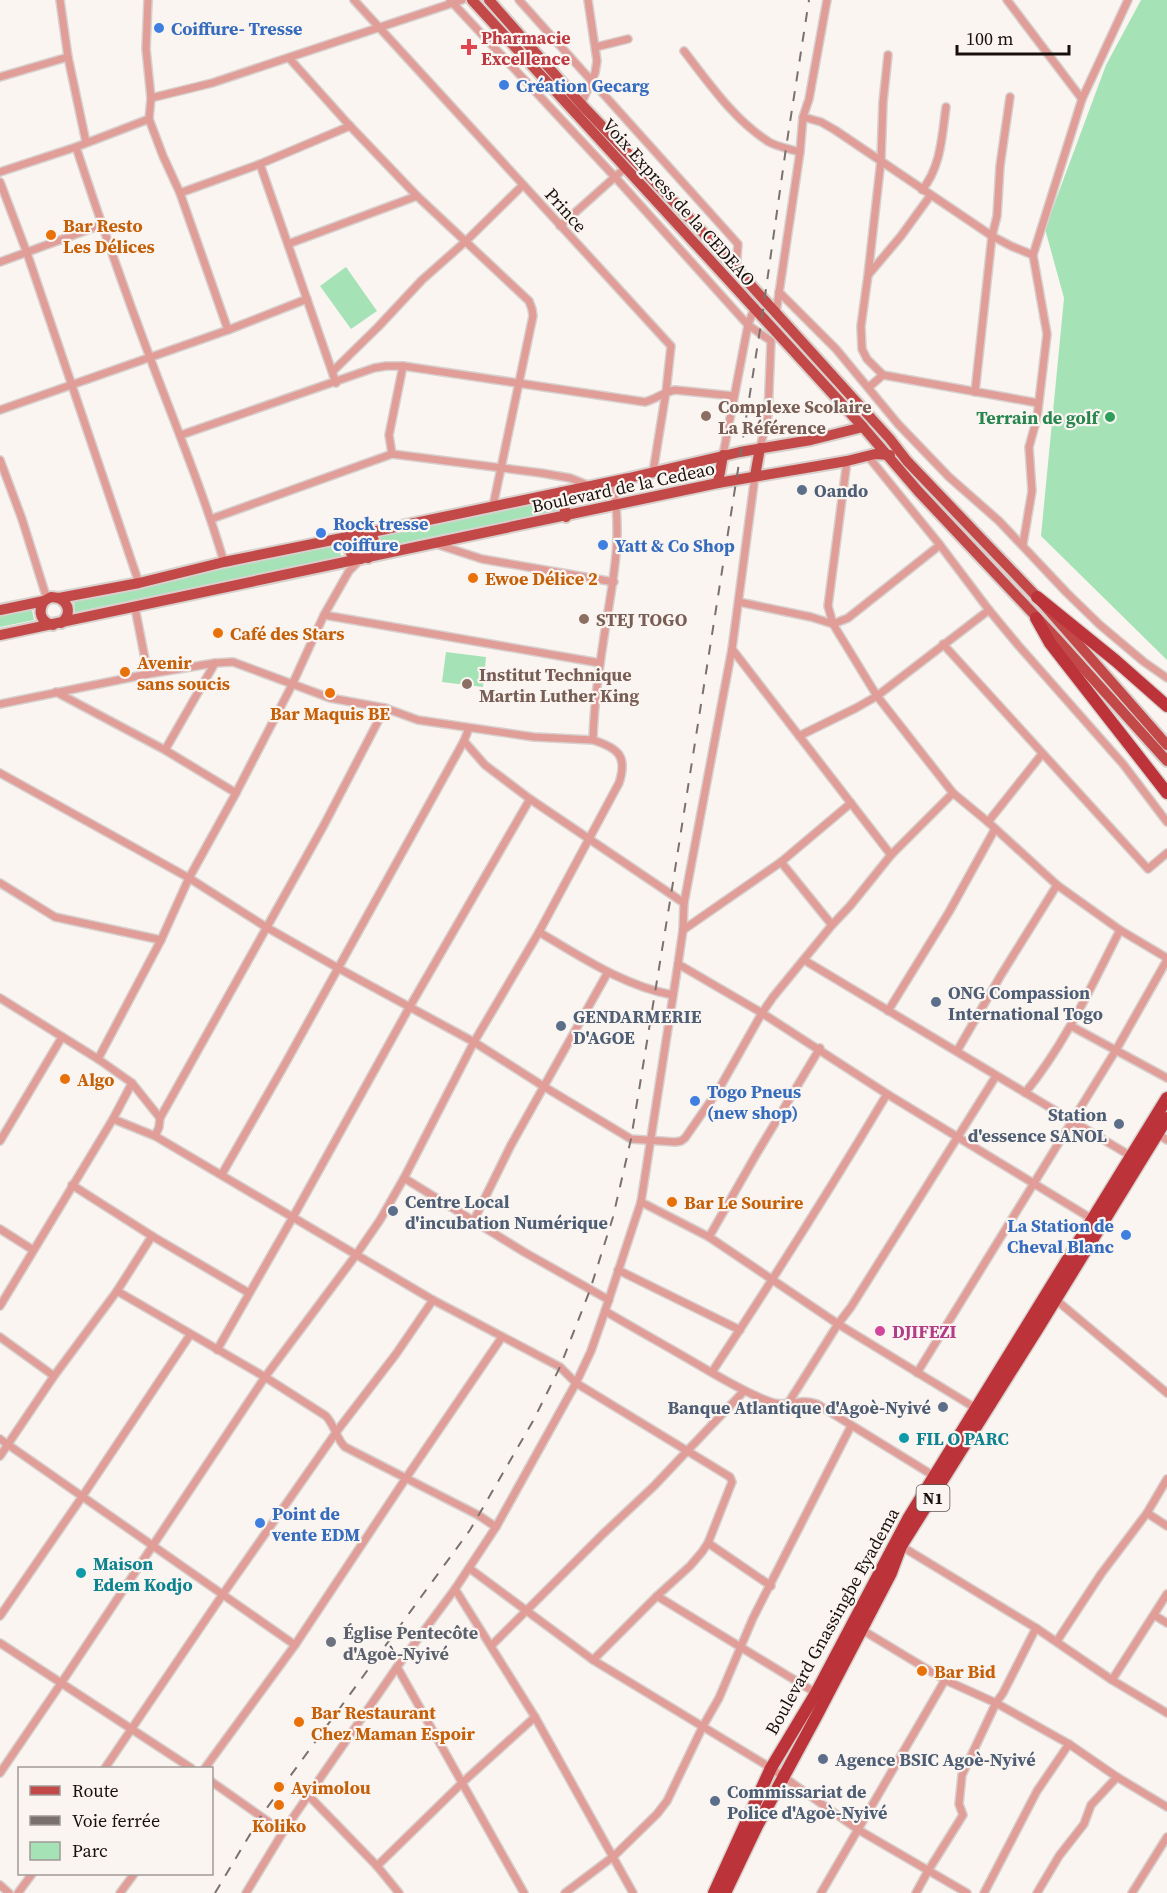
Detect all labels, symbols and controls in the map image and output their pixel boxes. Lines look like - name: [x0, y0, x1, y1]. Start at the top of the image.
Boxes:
- place label: Coiffure- Tresse: [171, 16, 302, 41]
- scale bar: [957, 18, 1070, 56]
- marker: Coiffure- Tresse: [152, 21, 166, 35]
- place label: Pharmacie Excellence: [481, 25, 571, 71]
- text: 100 m: [966, 26, 1013, 51]
- marker: Pharmacie Excellence: [462, 40, 476, 54]
- place label: Création Gecarg: [516, 73, 650, 98]
- marker: Création Gecarg: [497, 78, 511, 92]
- street label: Voix Express de la CEDEAO: [597, 113, 761, 291]
- street label: Prince: [539, 182, 593, 238]
- place label: Bar Resto Les Délices: [63, 213, 155, 259]
- marker: Bar Resto Les Délices: [44, 228, 58, 242]
- place label: Complexe Scolaire La Référence: [718, 394, 872, 440]
- place label: Terrain de golf: [976, 405, 1100, 430]
- marker: Complexe Scolaire La Référence: [699, 409, 713, 423]
- marker: Terrain de golf: [1103, 410, 1117, 424]
- street label: Boulevard de la Cedeao: [529, 455, 717, 519]
- place label: Oando: [814, 478, 868, 503]
- marker: Oando: [795, 483, 809, 497]
- place label: Rock tresse coiffure: [333, 511, 428, 557]
- marker: Rock tresse coiffure: [314, 526, 328, 540]
- place label: Yatt & Co Shop: [615, 533, 735, 558]
- marker: Yatt & Co Shop: [596, 538, 610, 552]
- place label: Ewoe Délice 2: [485, 566, 598, 591]
- marker: Ewoe Délice 2: [466, 571, 480, 585]
- place label: STEJ TOGO: [596, 607, 688, 632]
- marker: STEJ TOGO: [577, 612, 591, 626]
- place label: Café des Stars: [230, 621, 344, 646]
- marker: Café des Stars: [211, 626, 225, 640]
- place label: Avenir sans soucis: [137, 650, 230, 696]
- place label: Institut Technique Martin Luther King: [479, 662, 639, 708]
- marker: Avenir sans soucis: [118, 665, 132, 679]
- marker: Institut Technique Martin Luther King: [460, 677, 474, 691]
- marker: Bar Maquis BE: [323, 686, 337, 700]
- place label: Bar Maquis BE: [270, 701, 390, 726]
- place label: ONG Compassion International Togo: [948, 980, 1103, 1026]
- marker: ONG Compassion International Togo: [929, 995, 943, 1009]
- place label: GENDARMERIE D'AGOE: [573, 1004, 702, 1050]
- marker: GENDARMERIE D'AGOE: [554, 1019, 568, 1033]
- place label: Algo: [77, 1067, 114, 1092]
- marker: Algo: [58, 1072, 72, 1086]
- place label: Togo Pneus (new shop): [707, 1079, 801, 1125]
- marker: Togo Pneus (new shop): [688, 1094, 702, 1108]
- place label: Station d'essence SANOL: [968, 1102, 1108, 1148]
- marker: Station d'essence SANOL: [1112, 1117, 1126, 1131]
- place label: Centre Local d'incubation Numérique: [405, 1189, 608, 1235]
- place label: Bar Le Sourire: [684, 1190, 803, 1215]
- marker: Bar Le Sourire: [665, 1195, 679, 1209]
- marker: Centre Local d'incubation Numérique: [386, 1204, 400, 1218]
- place label: La Station de Cheval Blanc: [1007, 1213, 1114, 1259]
- marker: La Station de Cheval Blanc: [1119, 1228, 1133, 1242]
- place label: DJIFEZI: [892, 1319, 957, 1344]
- marker: DJIFEZI: [873, 1324, 887, 1338]
- place label: Banque Atlantique d'Agoè-Nyivé: [667, 1395, 931, 1420]
- marker: Banque Atlantique d'Agoè-Nyivé: [936, 1400, 950, 1414]
- place label: FIL O PARC: [916, 1426, 1009, 1451]
- marker: FIL O PARC: [897, 1431, 911, 1445]
- road number: N1: [916, 1485, 950, 1511]
- place label: Point de vente EDM: [271, 1501, 360, 1547]
- street label: Boulevard Gnassingbe Eyadema: [759, 1502, 905, 1739]
- marker: Point de vente EDM: [253, 1516, 267, 1530]
- place label: Maison Edem Kodjo: [93, 1551, 193, 1597]
- marker: Maison Edem Kodjo: [74, 1566, 88, 1580]
- place label: Église Pentecôte d'Agoè-Nyivé: [343, 1620, 478, 1666]
- marker: Église Pentecôte d'Agoè-Nyivé: [324, 1635, 338, 1649]
- place label: Bar Bid: [934, 1659, 996, 1684]
- marker: Bar Bid: [915, 1664, 929, 1678]
- place label: Bar Restaurant Chez Maman Espoir: [311, 1700, 476, 1746]
- marker: Bar Restaurant Chez Maman Espoir: [292, 1715, 306, 1729]
- place label: Agence BSIC Agoè-Nyivé: [835, 1747, 1036, 1772]
- marker: Agence BSIC Agoè-Nyivé: [816, 1752, 830, 1766]
- legend: [18, 1767, 213, 1875]
- place label: Ayimolou: [291, 1775, 371, 1800]
- text: Route: [72, 1778, 119, 1803]
- place label: Commissariat de Police d'Agoè-Nyivé: [727, 1779, 887, 1825]
- marker: Ayimolou: [272, 1780, 286, 1794]
- marker: Commissariat de Police d'Agoè-Nyivé: [708, 1794, 722, 1808]
- marker: Koliko: [272, 1798, 286, 1812]
- text: Voie ferrée: [72, 1808, 160, 1833]
- place label: Koliko: [252, 1813, 306, 1838]
- text: Parc: [72, 1838, 108, 1863]

